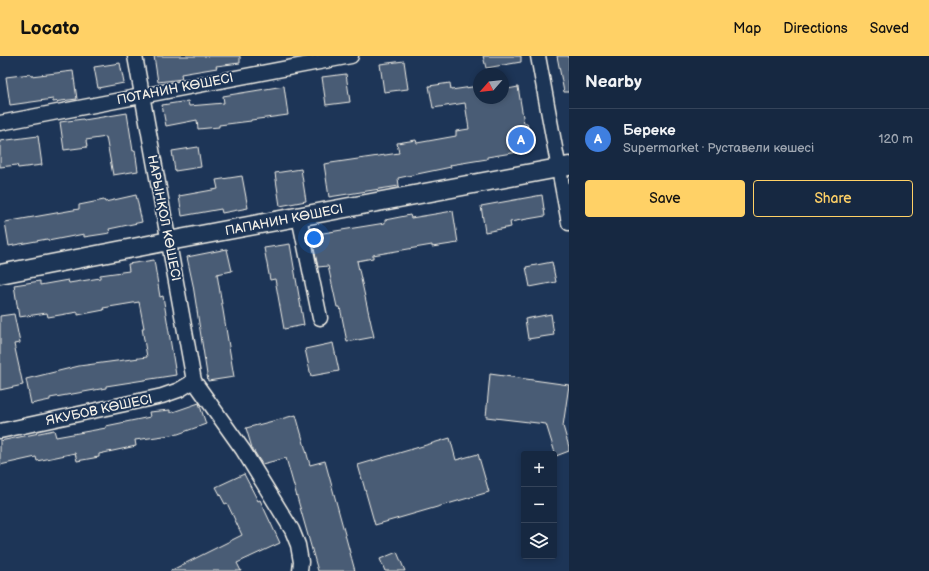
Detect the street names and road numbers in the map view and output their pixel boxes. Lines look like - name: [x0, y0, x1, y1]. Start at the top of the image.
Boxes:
- street label: ПОТАНИН КӨШЕСІ: [115, 70, 235, 108]
- street label: НАРЫНҚОЛ КӨШЕСІ: [144, 154, 184, 282]
- street label: ПАПАНИН КӨШЕСІ: [224, 201, 344, 239]
- street label: ЯКУБОВ КӨШЕСІ: [44, 391, 154, 429]

